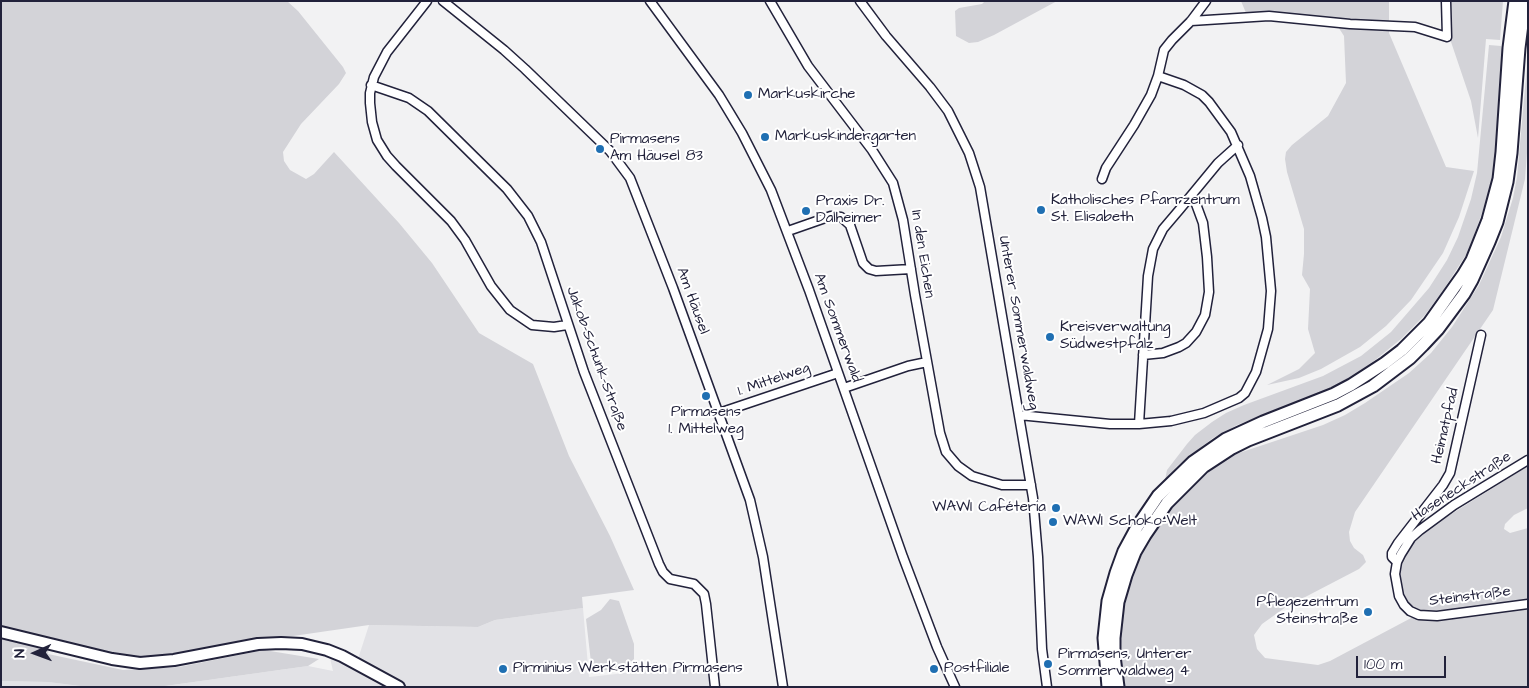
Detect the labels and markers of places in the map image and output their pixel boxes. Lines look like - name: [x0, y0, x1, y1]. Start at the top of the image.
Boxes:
- place label: Markuskirche: [758, 86, 855, 104]
- marker: Markuskirche: [742, 89, 754, 101]
- place label: Markuskindergarten: [775, 128, 916, 146]
- place label: Pirmasens Am Häusel 83: [610, 131, 703, 166]
- marker: Markuskindergarten: [759, 131, 771, 143]
- marker: Pirmasens Am Häusel 83: [594, 143, 606, 155]
- place label: Katholisches Pfarrzentrum St. Elisabeth: [1051, 192, 1240, 227]
- place label: Praxis Dr. Dalheimer: [816, 193, 884, 228]
- marker: Katholisches Pfarrzentrum St. Elisabeth: [1035, 204, 1047, 216]
- marker: Praxis Dr. Dalheimer: [800, 205, 812, 217]
- place label: Kreisverwaltung Südwestpfalz: [1060, 319, 1170, 354]
- marker: Kreisverwaltung Südwestpfalz: [1044, 331, 1056, 343]
- marker: Pirmasens 1. Mittelweg: [700, 390, 712, 402]
- place label: Pirmasens 1. Mittelweg: [668, 404, 744, 439]
- place label: WAWI Caféteria: [932, 499, 1046, 517]
- marker: WAWI Caféteria: [1050, 502, 1062, 514]
- place label: WAWI Schoko-Welt: [1063, 513, 1197, 531]
- marker: WAWI Schoko-Welt: [1047, 516, 1059, 528]
- place label: Pflegezentrum Steinstraße: [1257, 594, 1358, 629]
- marker: Pflegezentrum Steinstraße: [1362, 606, 1374, 618]
- place label: Pirmasens, Unterer Sommerwaldweg 4: [1058, 646, 1192, 681]
- marker: Pirmasens, Unterer Sommerwaldweg 4: [1042, 658, 1054, 670]
- place label: Pirminius Werkstätten Pirmasens: [513, 660, 743, 678]
- place label: Postfiliale: [944, 660, 1010, 678]
- marker: Pirminius Werkstätten Pirmasens: [497, 663, 509, 675]
- marker: Postfiliale: [928, 663, 940, 675]

